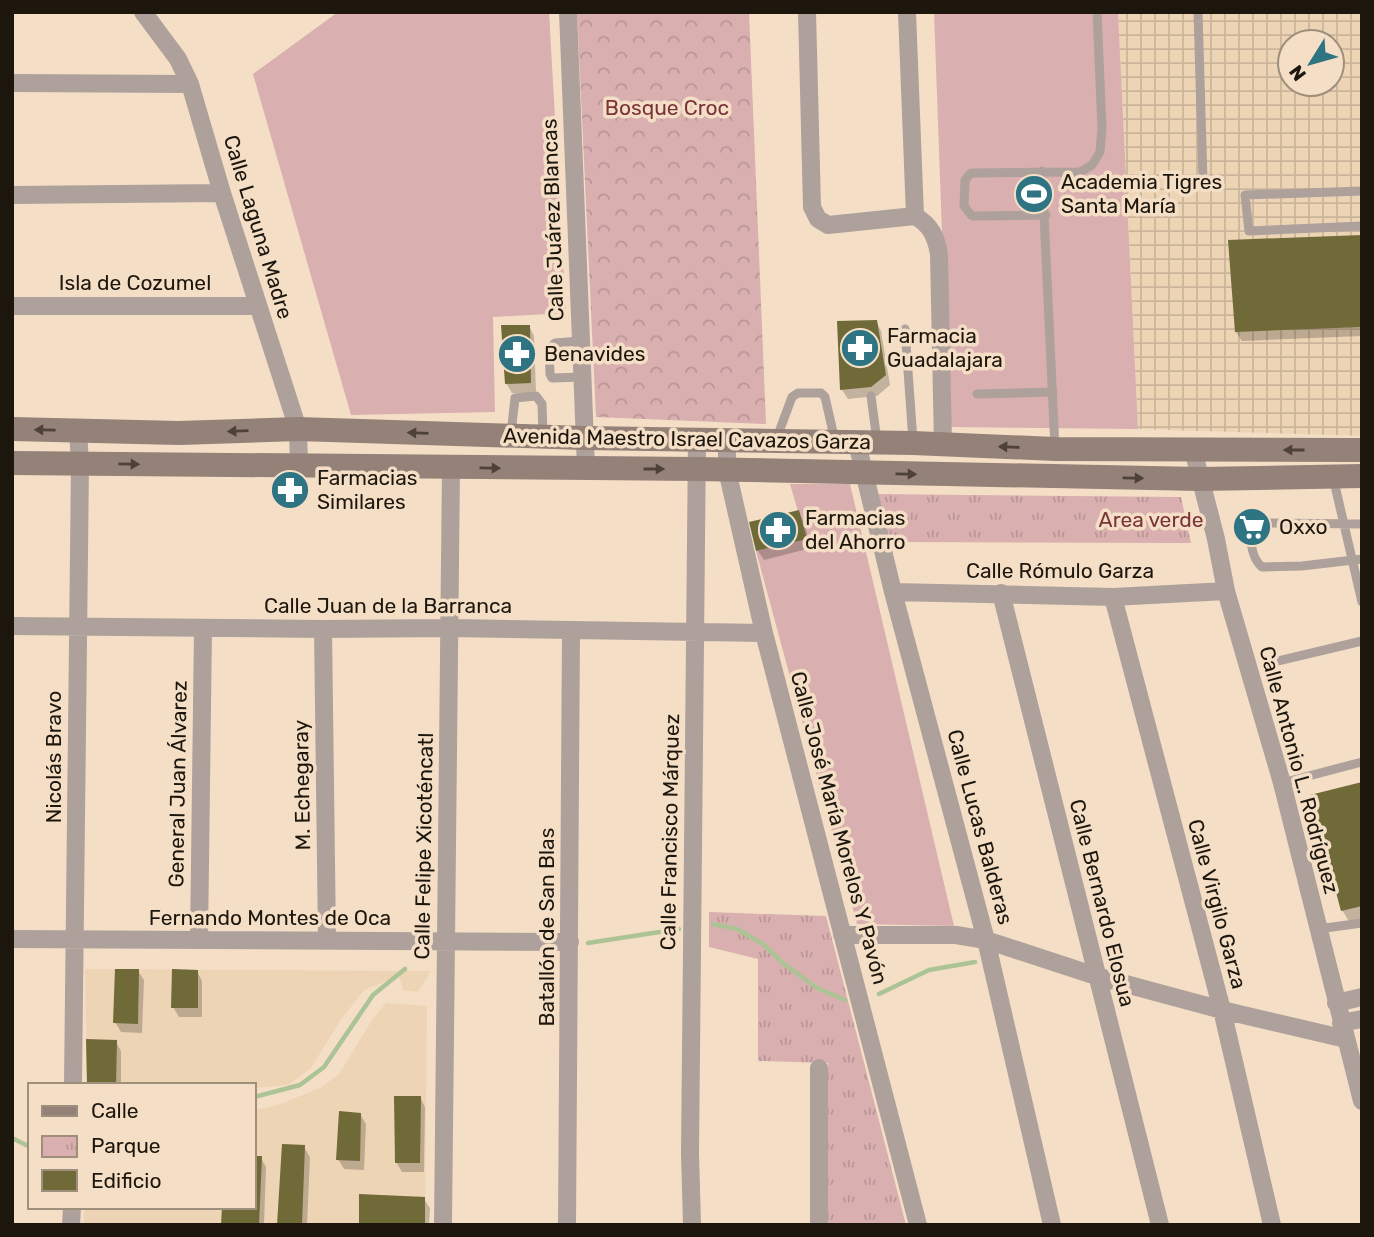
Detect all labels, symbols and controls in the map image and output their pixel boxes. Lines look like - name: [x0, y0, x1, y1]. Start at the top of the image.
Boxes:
- north arrow: [1276, 28, 1346, 98]
- text: N: [1285, 61, 1311, 85]
- park label: Bosque Croc: [605, 95, 729, 120]
- street label: Calle Juárez Blancas: [536, 118, 569, 322]
- street label: Calle Laguna Madre: [219, 132, 298, 322]
- place label: Academia Tigres Santa María: [1061, 169, 1222, 218]
- sports icon: Academia Tigres Santa María: [1013, 173, 1055, 215]
- street label: Isla de Cozumel: [59, 270, 211, 295]
- place label: Farmacia Guadalajara: [887, 323, 1003, 372]
- pharmacy icon: Farmacia Guadalajara: [839, 327, 881, 369]
- pharmacy icon: Benavides: [496, 333, 538, 375]
- place label: Benavides: [544, 341, 646, 366]
- street label: Avenida Maestro Israel Cavazos Garza: [503, 423, 871, 454]
- one-way arrow: [34, 424, 56, 435]
- one-way arrow: [227, 425, 249, 437]
- one-way arrow: [407, 427, 429, 438]
- one-way arrow: [998, 442, 1020, 453]
- one-way arrow: [1282, 444, 1304, 456]
- one-way arrow: [119, 459, 141, 470]
- one-way arrow: [479, 462, 501, 473]
- one-way arrow: [643, 463, 665, 475]
- place label: Farmacias Similares: [317, 465, 417, 514]
- pharmacy icon: Farmacias Similares: [269, 469, 311, 511]
- one-way arrow: [895, 469, 917, 480]
- one-way arrow: [1122, 472, 1144, 484]
- place label: Farmacias del Ahorro: [805, 505, 906, 554]
- supermarket icon: Oxxo: [1231, 506, 1273, 548]
- park label: Area verde: [1099, 507, 1203, 532]
- pharmacy icon: Farmacias del Ahorro: [757, 509, 799, 551]
- place label: Oxxo: [1279, 514, 1328, 539]
- street label: Calle Rómulo Garza: [966, 558, 1154, 583]
- street label: Calle Juan de la Barranca: [264, 593, 512, 618]
- street label: Calle Antonio L. Rodríguez: [1254, 643, 1345, 896]
- street label: Calle José María Morelos Y Pavón: [786, 669, 893, 987]
- street label: General Juan Álvarez: [163, 680, 192, 888]
- street label: Nicolás Bravo: [41, 691, 66, 823]
- street label: Calle Francisco Márquez: [655, 714, 684, 950]
- street label: M. Echegaray: [288, 719, 315, 851]
- street label: Calle Lucas Balderas: [942, 727, 1019, 927]
- street label: Calle Felipe Xicoténcatl: [409, 732, 438, 960]
- street label: Calle Bernardo Elosua: [1065, 796, 1140, 1009]
- street label: Calle Virgilo Garza: [1183, 816, 1252, 991]
- street label: Batallón de San Blas: [534, 828, 559, 1026]
- street label: Fernando Montes de Oca: [149, 905, 391, 930]
- legend: [28, 1083, 256, 1209]
- text: Calle: [91, 1098, 139, 1123]
- text: Parque: [91, 1133, 161, 1158]
- text: Edificio: [91, 1168, 161, 1193]

